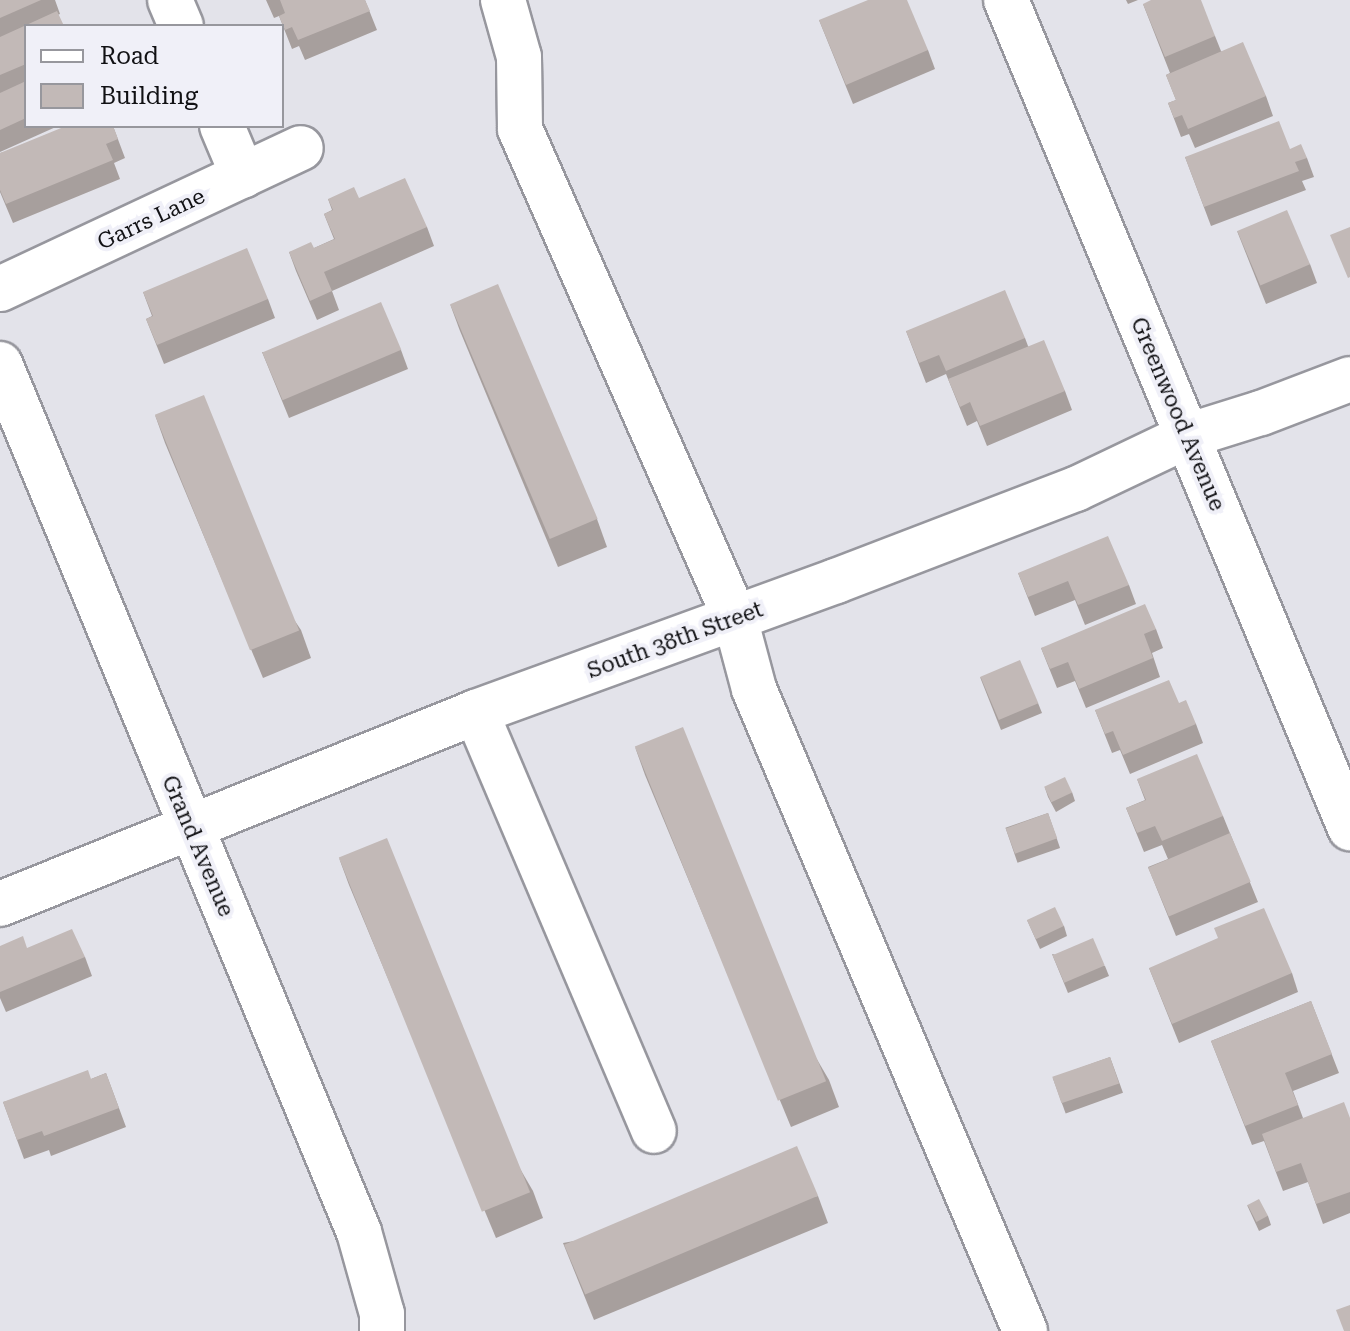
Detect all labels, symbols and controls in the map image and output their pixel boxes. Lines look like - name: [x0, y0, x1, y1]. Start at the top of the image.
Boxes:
- legend: [24, 24, 284, 128]
- text: Road: [100, 42, 159, 70]
- text: Building: [100, 82, 198, 110]
- street label: Garrs Lane: [93, 183, 209, 255]
- street label: Greenwood Avenue: [1125, 313, 1231, 515]
- street label: South 38th Street: [584, 596, 766, 684]
- street label: Grand Avenue: [156, 771, 240, 921]

